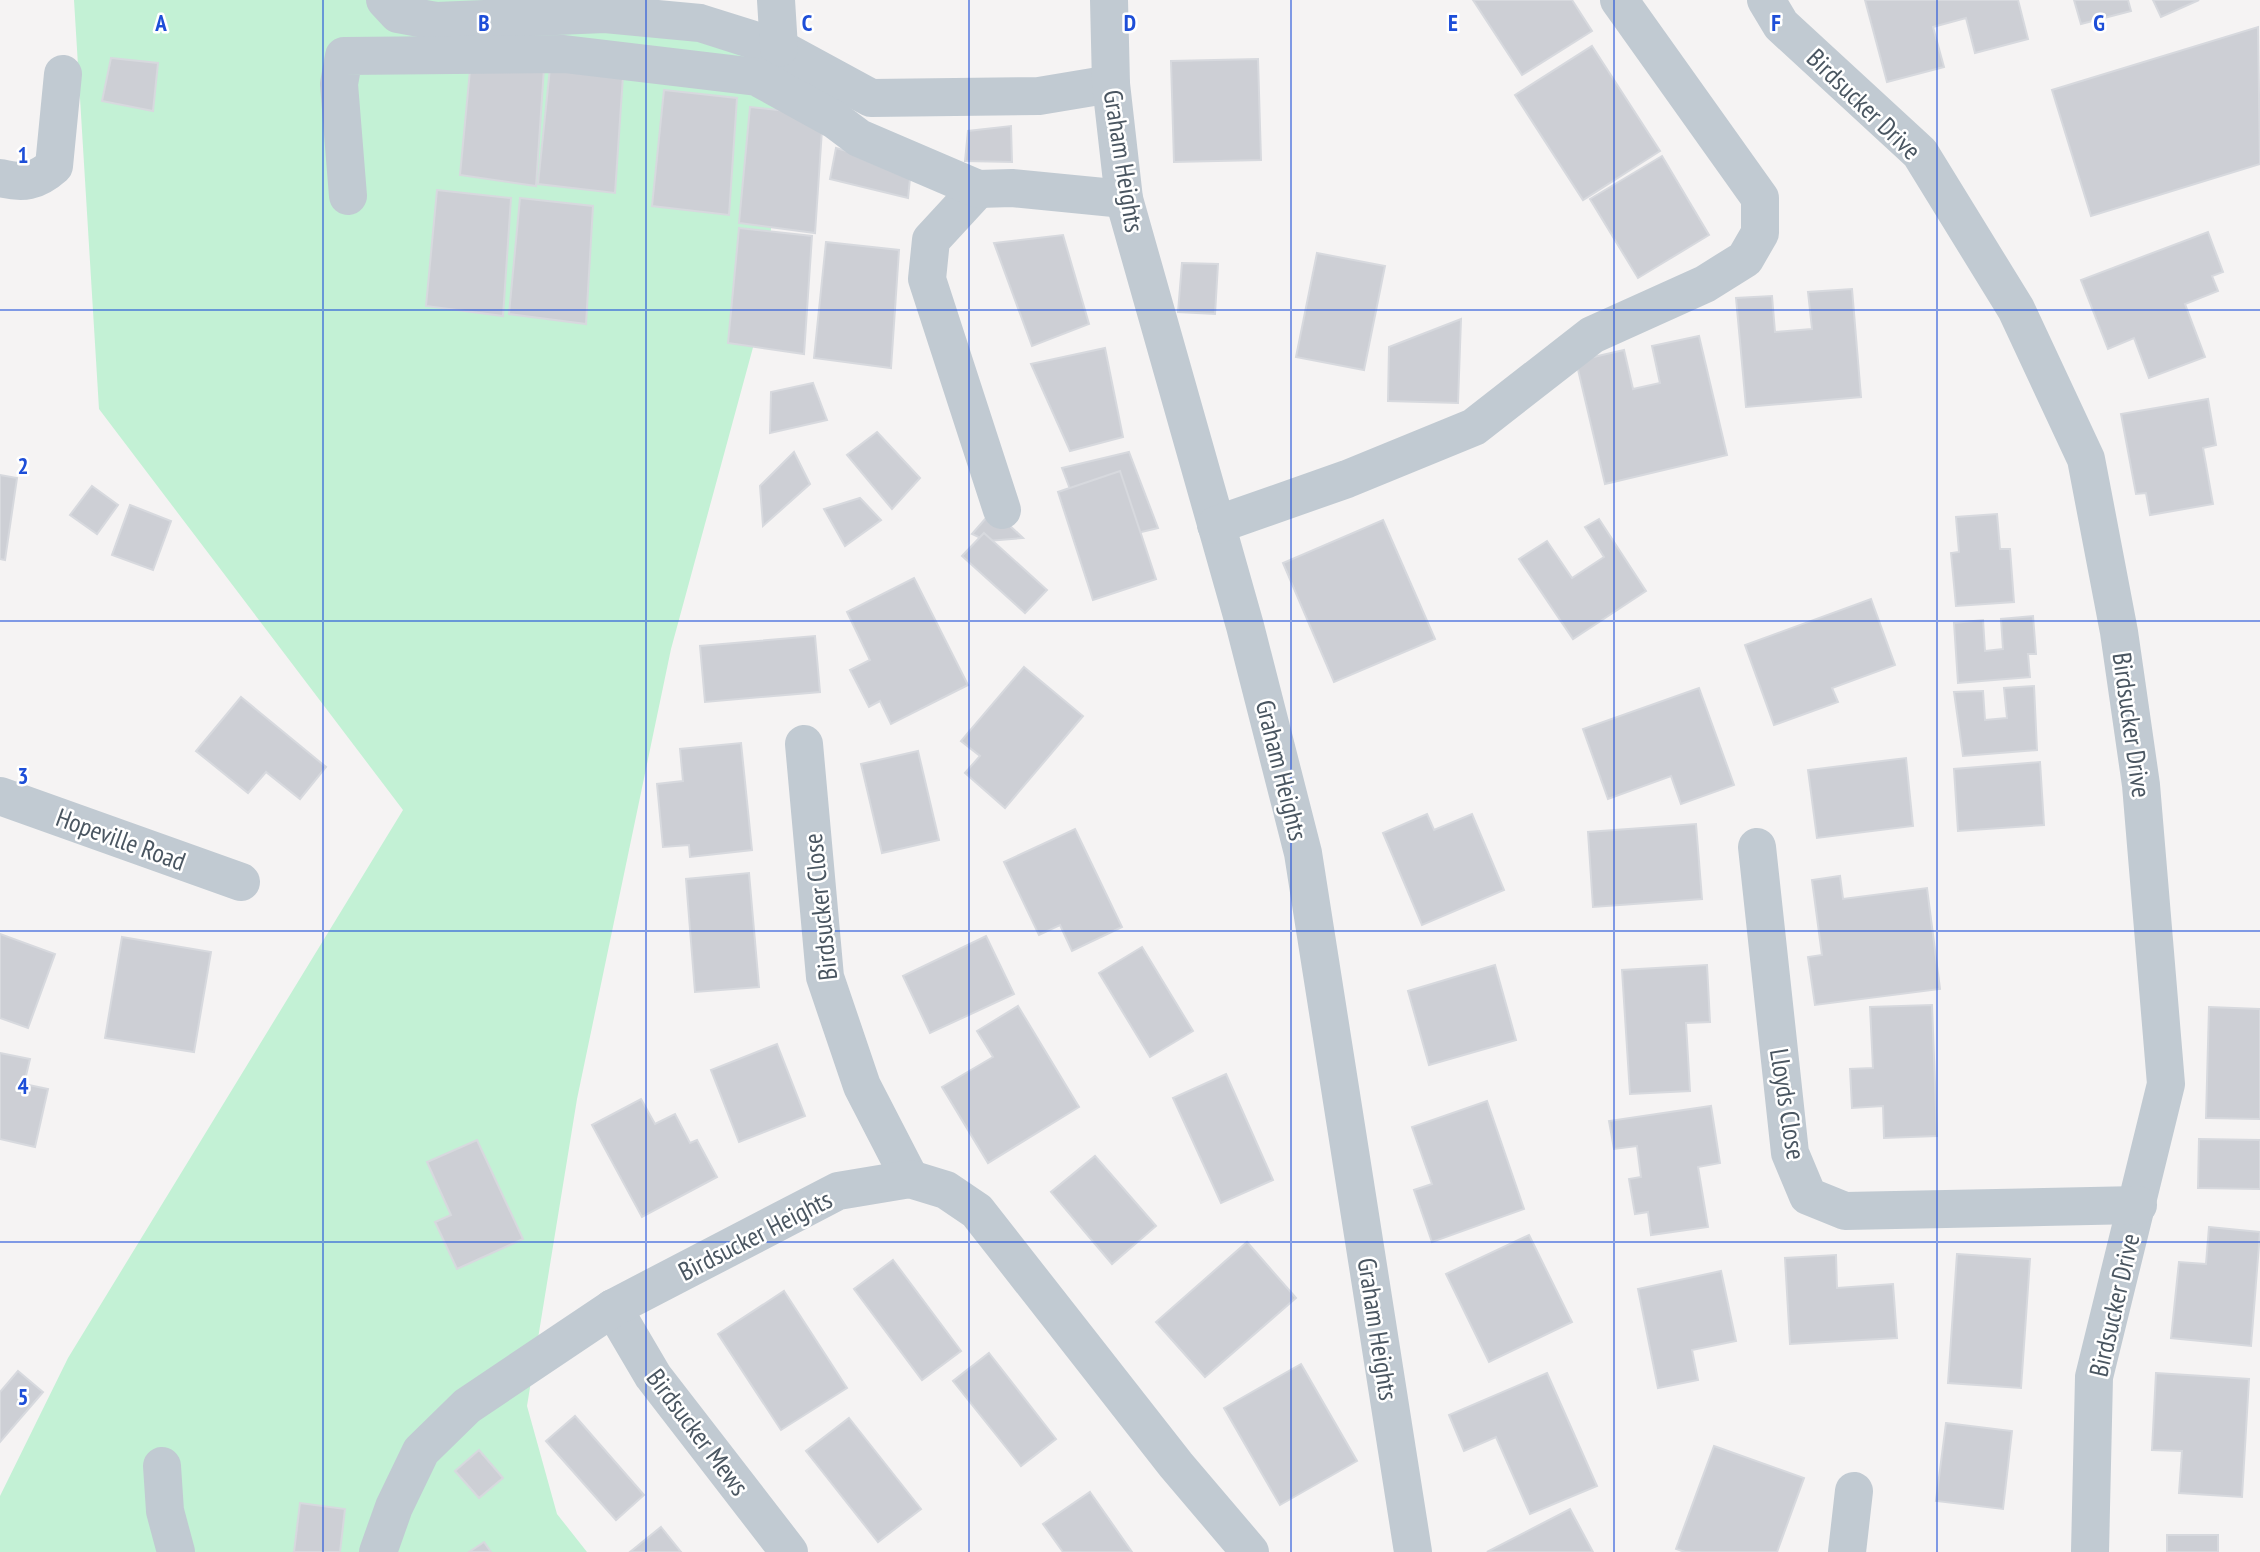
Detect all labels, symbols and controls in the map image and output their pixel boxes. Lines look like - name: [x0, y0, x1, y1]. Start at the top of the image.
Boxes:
- text: A: [154, 8, 167, 37]
- text: B: [478, 8, 490, 37]
- text: C: [802, 8, 813, 37]
- text: D: [1124, 8, 1136, 37]
- text: E: [1448, 8, 1458, 37]
- text: F: [1771, 8, 1781, 37]
- text: G: [2093, 8, 2105, 37]
- street label: Birdsucker Drive: [1800, 41, 1928, 167]
- street label: Graham Heights: [1096, 88, 1152, 234]
- text: 1: [18, 140, 29, 169]
- text: 2: [18, 451, 29, 480]
- street label: Birdsucker Drive: [2105, 650, 2159, 800]
- street label: Graham Heights: [1249, 696, 1315, 844]
- text: 3: [18, 761, 29, 790]
- street label: Hopeville Road: [52, 800, 190, 878]
- street label: Birdsucker Close: [796, 832, 844, 982]
- street label: Lloyds Close: [1763, 1046, 1813, 1162]
- text: 4: [18, 1071, 29, 1100]
- street label: Birdsucker Heights: [673, 1182, 837, 1288]
- street label: Birdsucker Drive: [2081, 1230, 2147, 1380]
- street label: Graham Heights: [1350, 1256, 1406, 1402]
- street label: Birdsucker Mews: [640, 1362, 756, 1502]
- text: 5: [18, 1382, 29, 1411]

